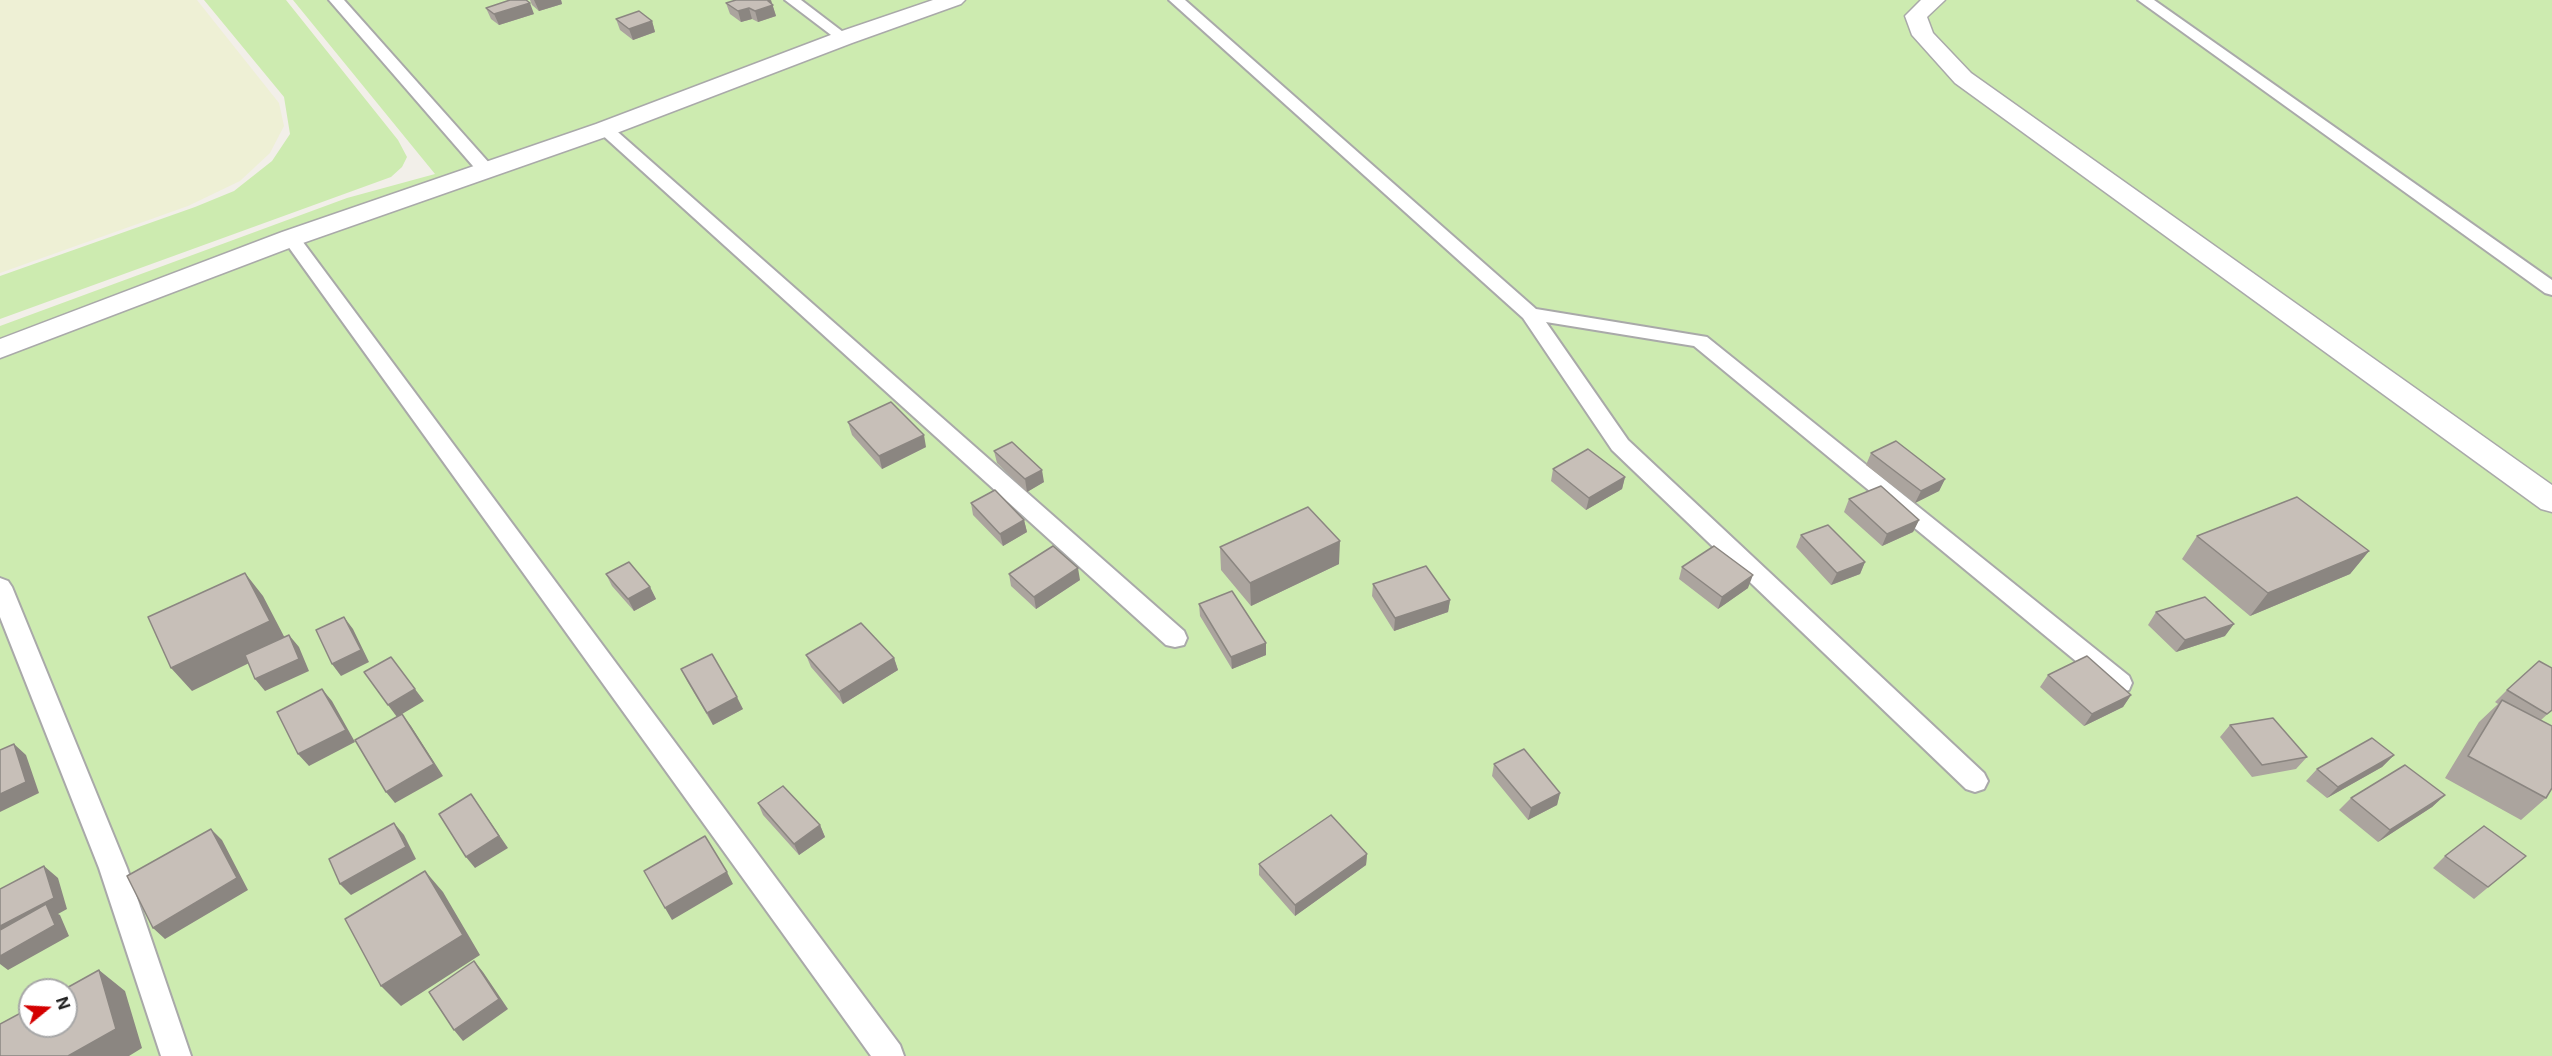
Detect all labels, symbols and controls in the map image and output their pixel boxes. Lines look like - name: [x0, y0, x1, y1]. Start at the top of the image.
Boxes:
- north arrow: [18, 978, 78, 1038]
- text: N: [52, 994, 75, 1012]

